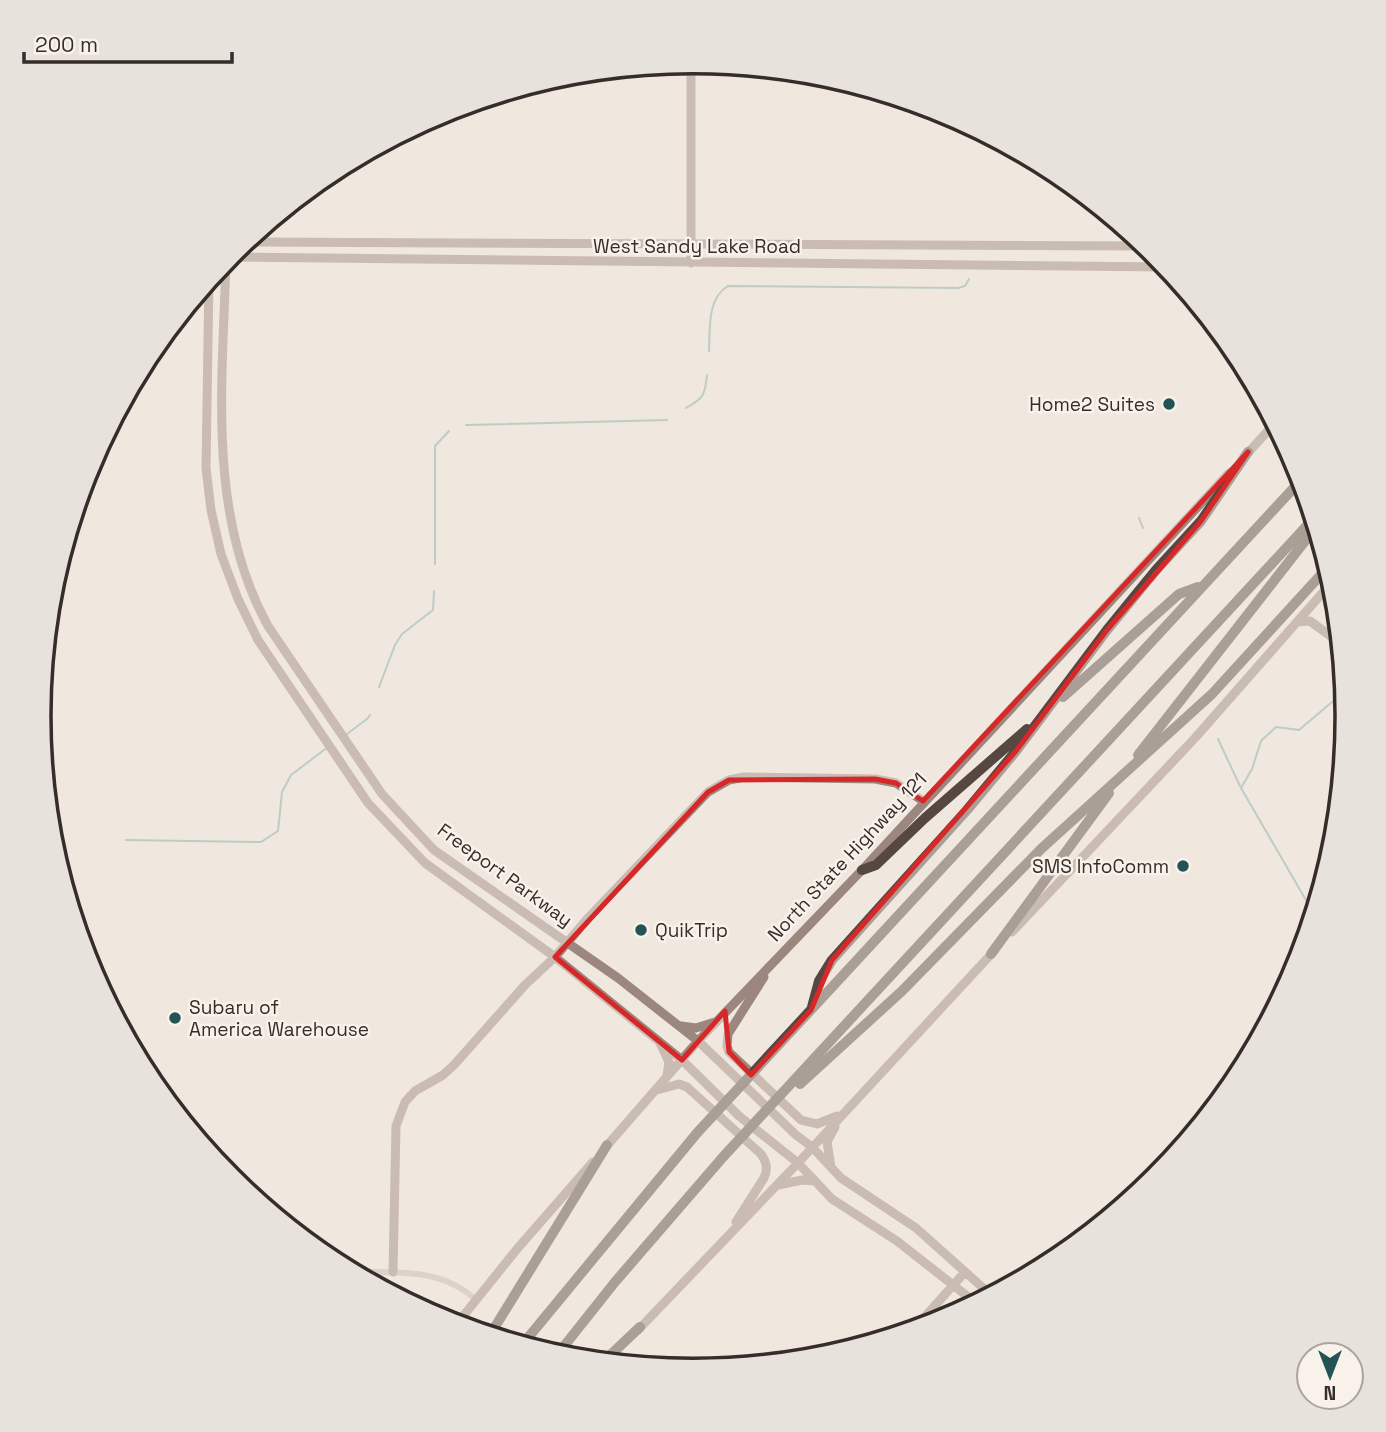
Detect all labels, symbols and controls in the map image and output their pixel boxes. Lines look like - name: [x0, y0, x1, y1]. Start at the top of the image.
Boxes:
- scale bar: [24, 21, 233, 65]
- text: 200 m: [35, 31, 98, 58]
- street label: West Sandy Lake Road: [593, 234, 801, 259]
- place label: Home2 Suites: [1029, 392, 1155, 417]
- marker: Home2 Suites: [1161, 396, 1177, 412]
- street label: North State Highway 121: [762, 767, 932, 947]
- street label: Freeport Parkway: [432, 818, 578, 932]
- place label: SMS InfoComm: [1032, 854, 1169, 879]
- marker: SMS InfoComm: [1175, 858, 1191, 874]
- place label: QuikTrip: [655, 918, 728, 943]
- marker: QuikTrip: [633, 922, 649, 938]
- place label: Subaru of America Warehouse: [189, 995, 369, 1042]
- marker: Subaru of America Warehouse: [167, 1010, 183, 1026]
- north arrow: [1295, 1341, 1365, 1411]
- text: N: [1324, 1380, 1336, 1405]

